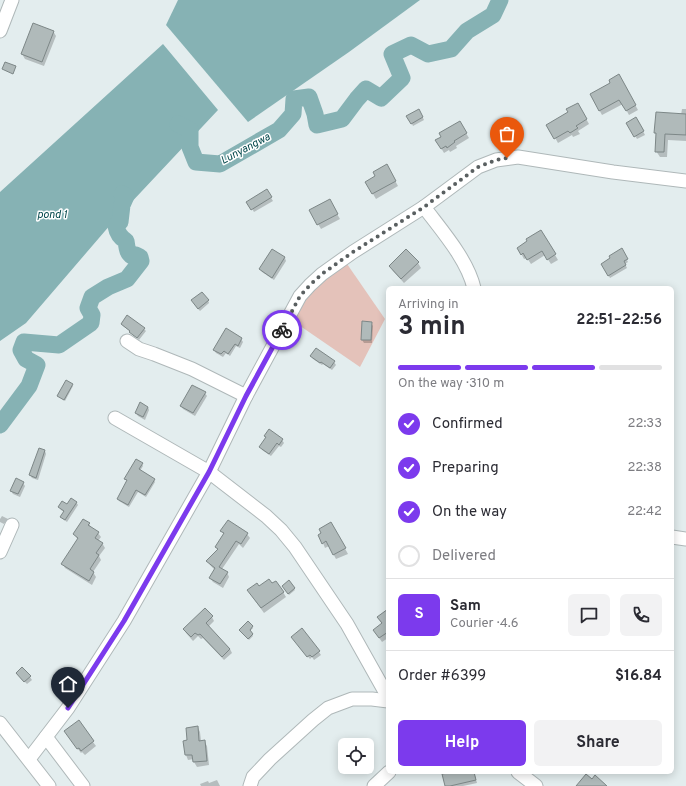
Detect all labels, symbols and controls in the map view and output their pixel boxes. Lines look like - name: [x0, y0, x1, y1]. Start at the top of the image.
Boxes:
- pin: [490, 117, 524, 158]
- icon: bag: [496, 123, 518, 145]
- water label: Lunyangwa: [218, 130, 273, 168]
- water label: pond 1: [37, 208, 67, 222]
- text: Arriving in: [398, 297, 459, 313]
- courier: [262, 310, 302, 350]
- text: 3 min: [398, 311, 466, 344]
- text: 22:51–22:56: [576, 311, 662, 330]
- icon: bike: [271, 319, 293, 341]
- text: On the way · 310 m: [398, 376, 504, 392]
- icon: check: [398, 413, 420, 435]
- text: Confirmed: [432, 415, 503, 434]
- text: 22:33: [628, 416, 662, 432]
- icon: check: [398, 457, 420, 479]
- text: Preparing: [432, 459, 499, 478]
- text: 22:38: [627, 460, 662, 476]
- icon: check: [398, 501, 420, 523]
- text: On the way: [432, 503, 507, 522]
- text: 22:42: [627, 504, 662, 520]
- text: Delivered: [432, 547, 496, 566]
- button: chat: [568, 594, 610, 636]
- button: phone: [620, 594, 662, 636]
- text: Sam: [450, 597, 481, 616]
- text: S: [414, 605, 424, 624]
- text: Courier · 4.6: [450, 616, 518, 632]
- pin: [51, 667, 85, 708]
- text: Order #6399: [398, 667, 486, 686]
- text: $16.84: [615, 667, 662, 686]
- icon: home: [57, 673, 79, 695]
- button: Help: [398, 720, 526, 766]
- button: Share: [534, 720, 662, 766]
- map controls: [338, 738, 374, 774]
- button: locate: [338, 738, 374, 774]

